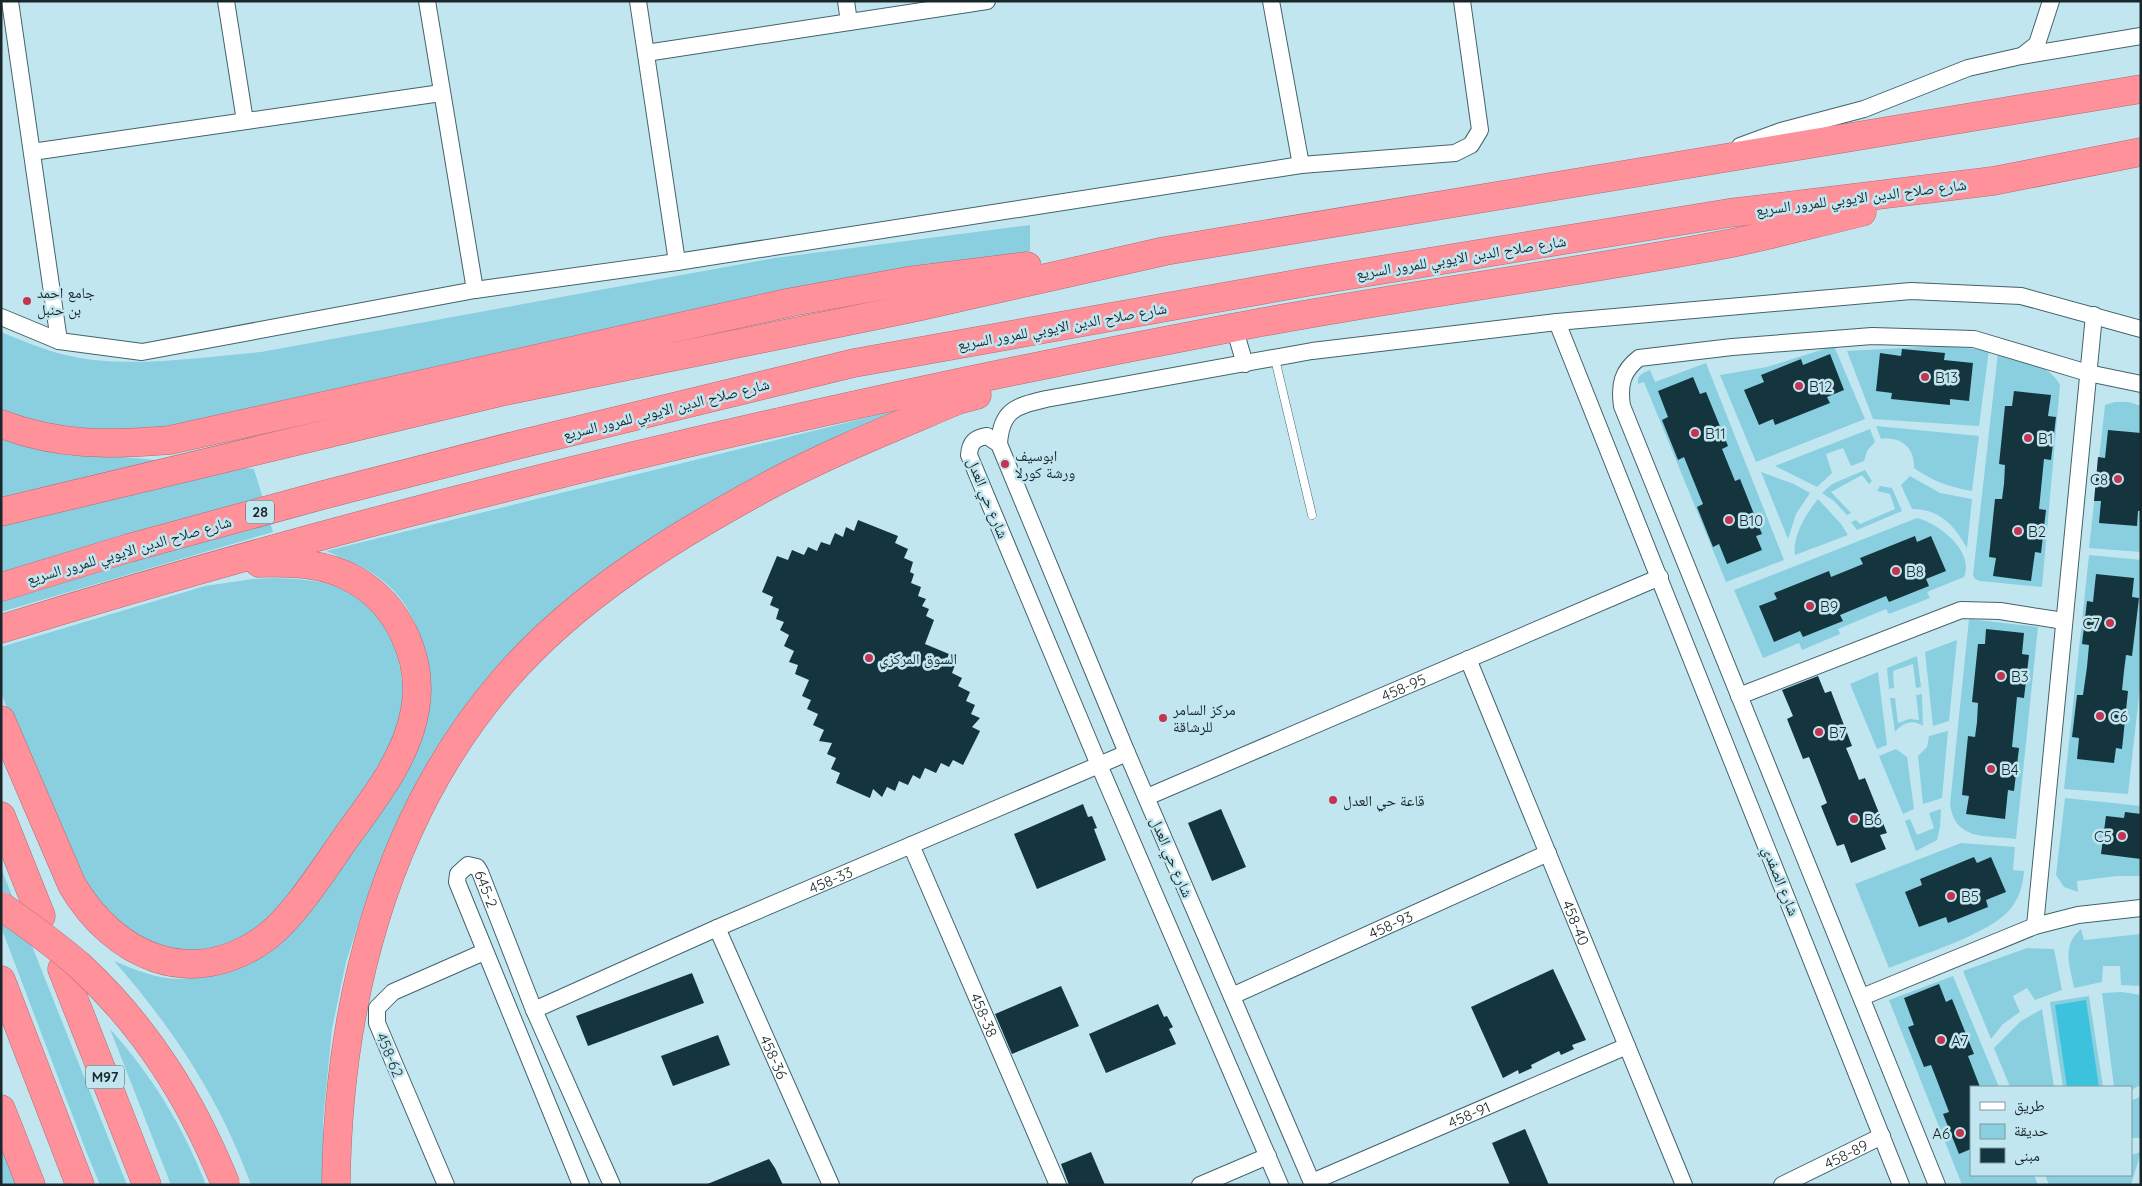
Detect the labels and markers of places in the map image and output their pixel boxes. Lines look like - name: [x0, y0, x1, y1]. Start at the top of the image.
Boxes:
- place label: جامع احمد بن حنبل: [37, 283, 95, 320]
- marker: جامع احمد بن حنبل: [21, 295, 33, 307]
- place label: B13: [1935, 368, 1958, 387]
- marker: B13: [1919, 371, 1931, 383]
- place label: B12: [1809, 377, 1833, 396]
- marker: B12: [1793, 380, 1805, 392]
- place label: B11: [1705, 424, 1726, 443]
- marker: B11: [1689, 427, 1701, 439]
- place label: B1: [2038, 429, 2053, 448]
- marker: B1: [2022, 432, 2034, 444]
- place label: ابوسيف ورشة كورلا: [1015, 446, 1075, 482]
- marker: ابوسيف ورشة كورلا: [999, 458, 1011, 470]
- place label: C8: [2090, 470, 2108, 489]
- marker: C8: [2112, 473, 2124, 485]
- place label: B10: [1739, 511, 1763, 530]
- marker: B10: [1723, 514, 1735, 526]
- place label: B2: [2028, 522, 2046, 541]
- marker: B2: [2012, 525, 2024, 537]
- place label: B8: [1906, 562, 1924, 581]
- marker: B8: [1890, 565, 1902, 577]
- place label: B9: [1820, 597, 1838, 616]
- marker: B9: [1804, 600, 1816, 612]
- place label: C7: [2083, 614, 2100, 633]
- marker: C7: [2104, 617, 2116, 629]
- place label: السوق المركزي: [879, 649, 957, 670]
- marker: السوق المركزي: [863, 652, 875, 664]
- place label: B3: [2011, 667, 2029, 686]
- marker: B3: [1995, 670, 2007, 682]
- place label: مركز السامر للرشاقة: [1172, 700, 1236, 736]
- place label: C6: [2110, 707, 2128, 726]
- marker: C6: [2094, 710, 2106, 722]
- marker: مركز السامر للرشاقة: [1157, 712, 1169, 724]
- place label: B7: [1829, 723, 1847, 742]
- marker: B7: [1813, 726, 1825, 738]
- place label: B4: [2001, 760, 2019, 779]
- marker: B4: [1985, 763, 1997, 775]
- place label: قاعة حي العدل: [1343, 791, 1424, 812]
- marker: قاعة حي العدل: [1327, 794, 1339, 806]
- place label: B6: [1864, 810, 1882, 829]
- marker: B6: [1848, 813, 1860, 825]
- place label: C5: [2094, 827, 2112, 846]
- marker: C5: [2116, 830, 2128, 842]
- place label: B5: [1961, 887, 1979, 906]
- marker: B5: [1945, 890, 1957, 902]
- place label: A7: [1951, 1031, 1969, 1050]
- marker: A7: [1935, 1034, 1947, 1046]
- place label: A6: [1932, 1124, 1950, 1143]
- marker: A6: [1954, 1127, 1966, 1139]

